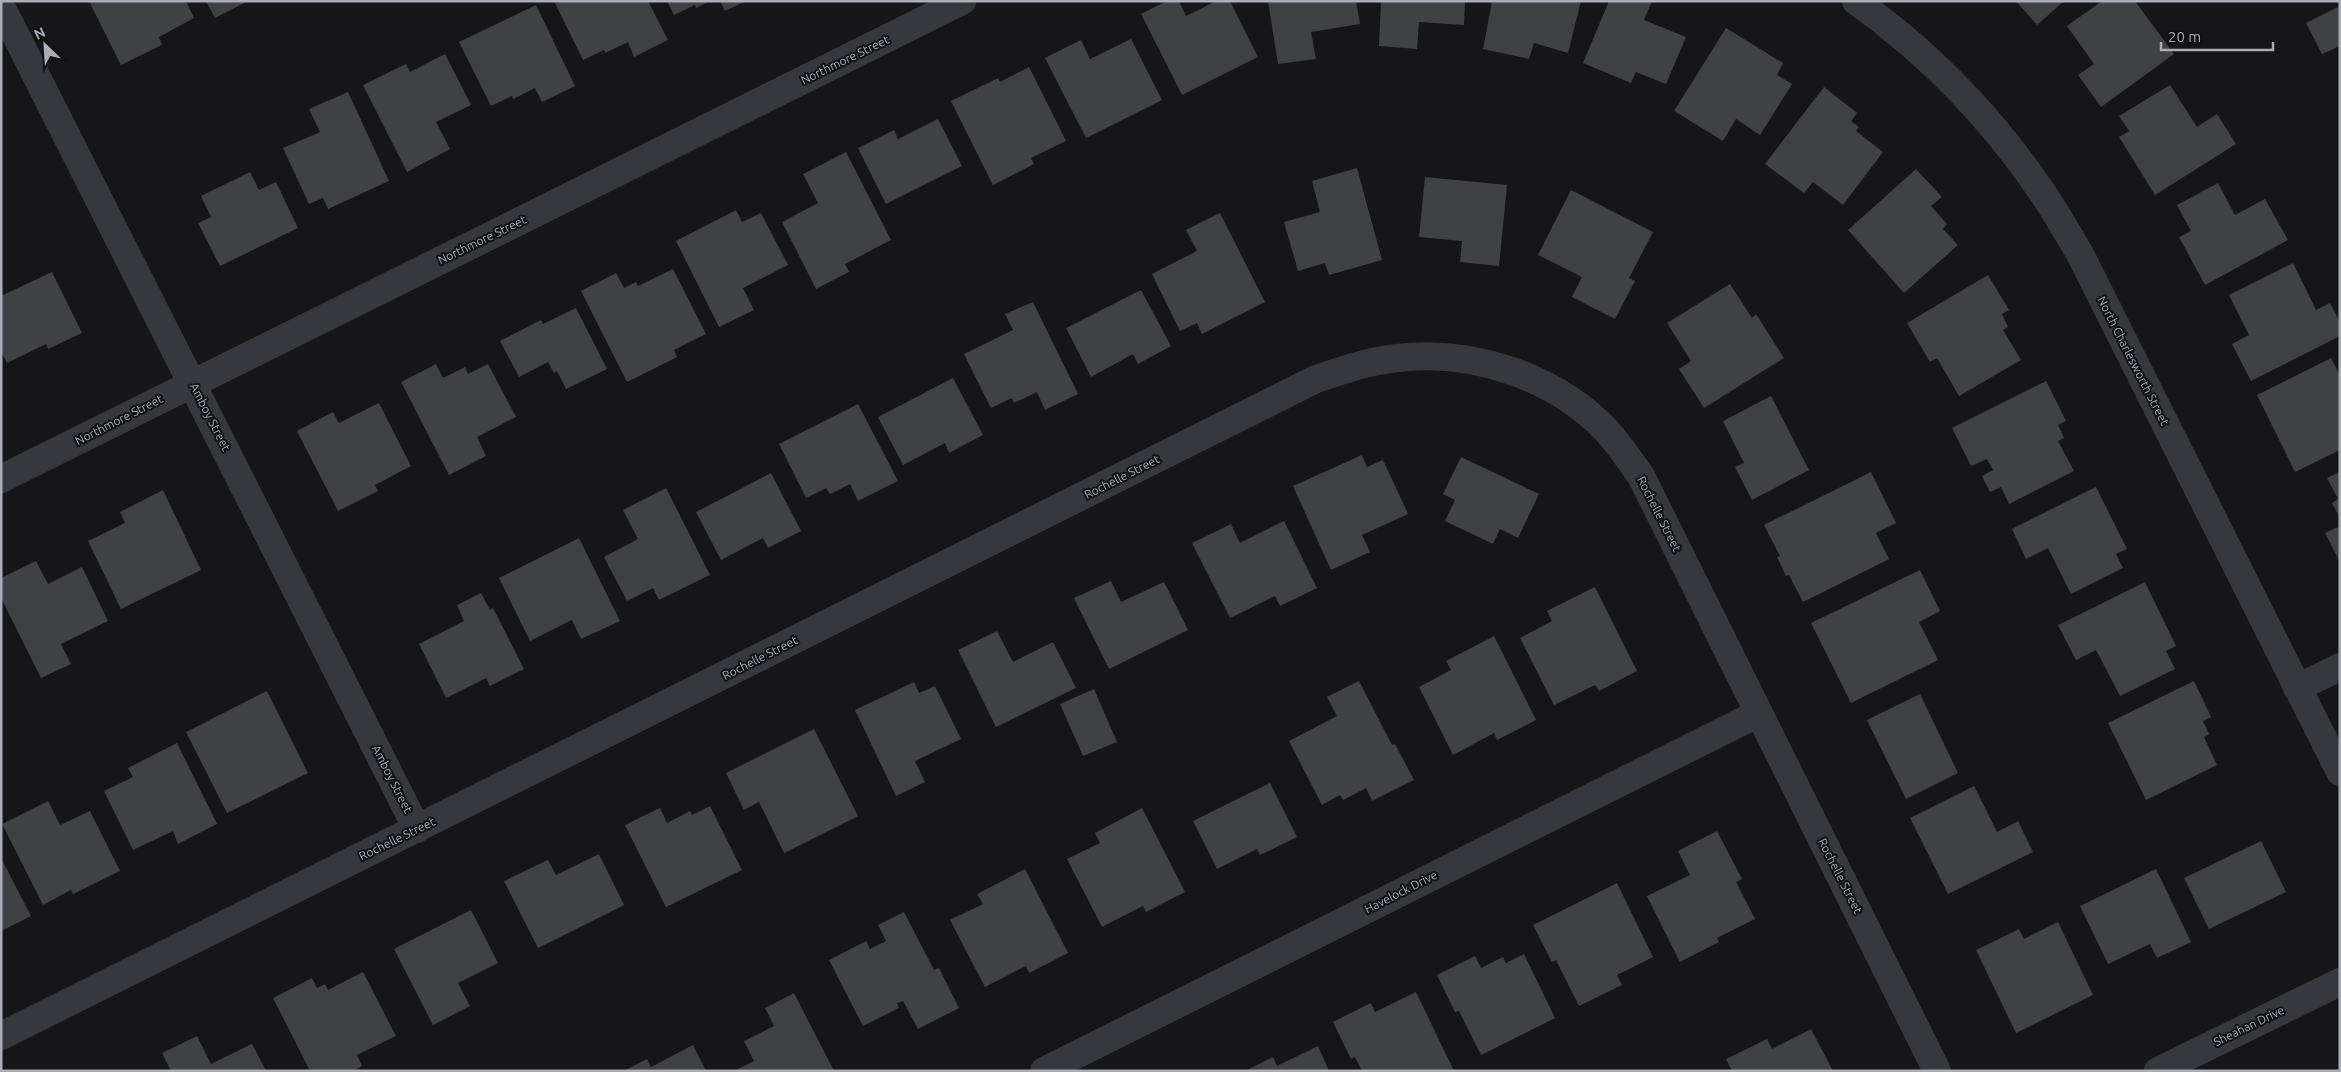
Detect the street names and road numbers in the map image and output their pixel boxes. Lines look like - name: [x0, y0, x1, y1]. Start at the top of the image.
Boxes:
- street label: Northmore Street: [799, 32, 891, 87]
- street label: Northmore Street: [436, 212, 528, 267]
- street label: North Charlesworth Street: [2095, 294, 2172, 428]
- street label: Amboy Street: [188, 381, 233, 453]
- street label: Northmore Street: [73, 392, 165, 447]
- street label: Rochelle Street: [1082, 452, 1162, 501]
- street label: Rochelle Street: [1635, 474, 1684, 554]
- street label: Rochelle Street: [720, 633, 800, 682]
- street label: Amboy Street: [370, 743, 415, 815]
- street label: Rochelle Street: [357, 814, 437, 863]
- street label: Rochelle Street: [1816, 836, 1865, 916]
- street label: Havelock Drive: [1362, 868, 1439, 915]
- street label: Sheahan Drive: [2211, 1003, 2286, 1048]

